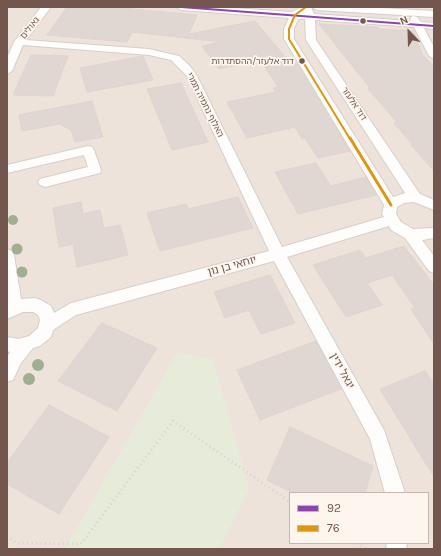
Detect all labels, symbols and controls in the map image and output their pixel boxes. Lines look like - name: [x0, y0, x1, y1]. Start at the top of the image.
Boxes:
- north arrow: [389, 12, 429, 52]
- text: N: [398, 13, 410, 28]
- street label: גאולים: [18, 15, 42, 41]
- unlabelled marker: [358, 16, 368, 26]
- place label: דוד אלעזר/ההסתדרות: [211, 56, 294, 66]
- marker: דוד אלעזר/ההסתדרות: [297, 56, 307, 66]
- street label: האלוף נחמיה תמרי: [184, 71, 226, 139]
- street label: דוד אלעזר: [339, 85, 369, 123]
- street label: יוחאי בן נון: [206, 253, 258, 279]
- street label: יגאל ידין: [327, 351, 357, 391]
- legend: [289, 492, 429, 544]
- text: 92: [327, 501, 341, 515]
- text: 76: [327, 521, 340, 535]

